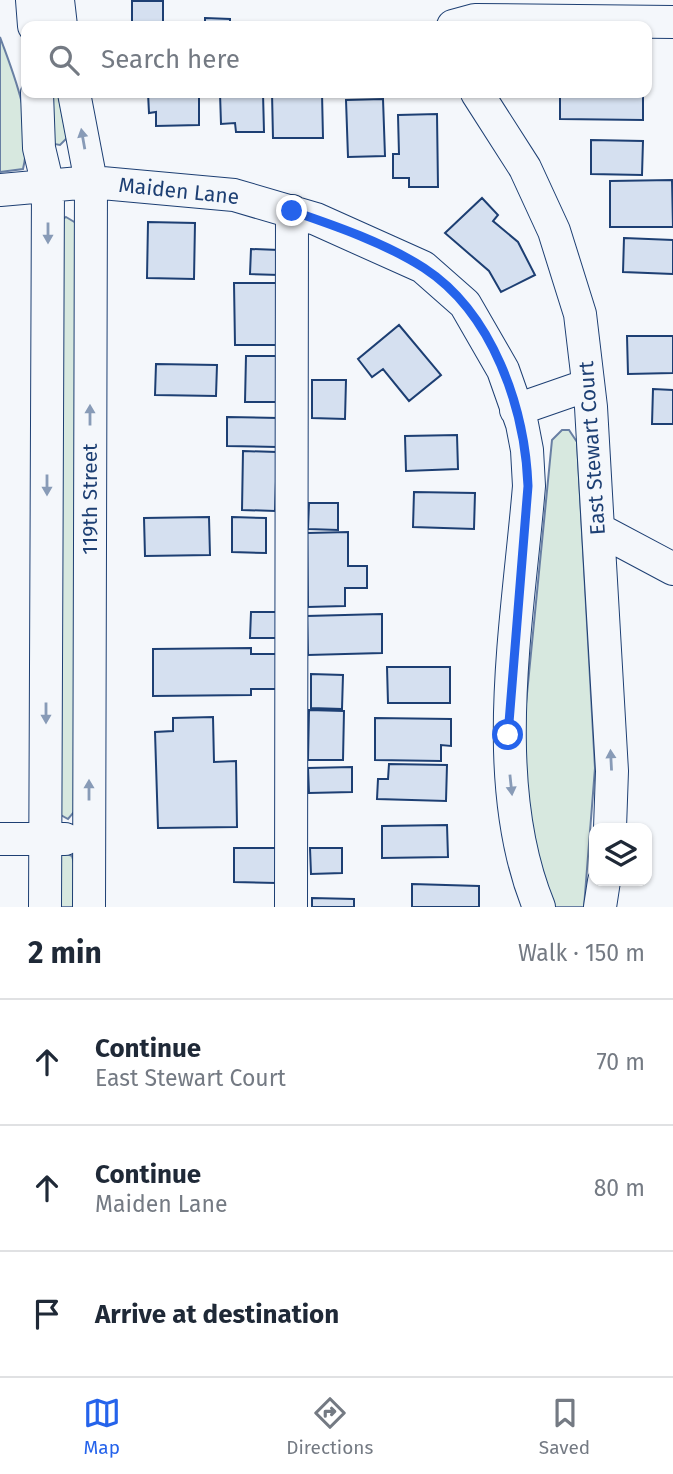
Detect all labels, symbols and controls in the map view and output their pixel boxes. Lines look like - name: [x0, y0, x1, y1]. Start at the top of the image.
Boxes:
- search box: [21, 21, 652, 98]
- icon: search: [45, 41, 83, 79]
- text: Search here: [101, 44, 240, 75]
- one-way arrow: [78, 128, 89, 150]
- street label: Maiden Lane: [117, 172, 241, 210]
- route end: [276, 195, 307, 226]
- one-way arrow: [42, 223, 54, 245]
- street label: East Stewart Court: [573, 360, 611, 536]
- one-way arrow: [84, 404, 96, 426]
- street label: 119th Street: [77, 443, 103, 555]
- one-way arrow: [41, 475, 53, 497]
- one-way arrow: [40, 702, 52, 724]
- route start: [492, 719, 523, 750]
- one-way arrow: [606, 749, 617, 771]
- one-way arrow: [506, 774, 517, 796]
- one-way arrow: [83, 779, 95, 801]
- map controls: [589, 823, 652, 886]
- button: layers: [589, 823, 652, 886]
- text: 2 min: [28, 935, 102, 971]
- text: Walk · 150 m: [518, 939, 645, 967]
- text: Continue: [95, 1033, 201, 1064]
- icon: ahead: [28, 1043, 66, 1081]
- text: 70 m: [596, 1048, 645, 1076]
- text: East Stewart Court: [95, 1064, 286, 1092]
- text: Continue: [95, 1159, 201, 1190]
- icon: ahead: [28, 1169, 66, 1207]
- text: 80 m: [594, 1174, 645, 1202]
- text: Maiden Lane: [95, 1190, 228, 1218]
- icon: arrive: [28, 1295, 66, 1333]
- text: Arrive at destination: [95, 1299, 339, 1330]
- tab: Map: [83, 1394, 121, 1459]
- tab: Directions: [286, 1394, 373, 1459]
- tab: Saved: [539, 1394, 590, 1459]

